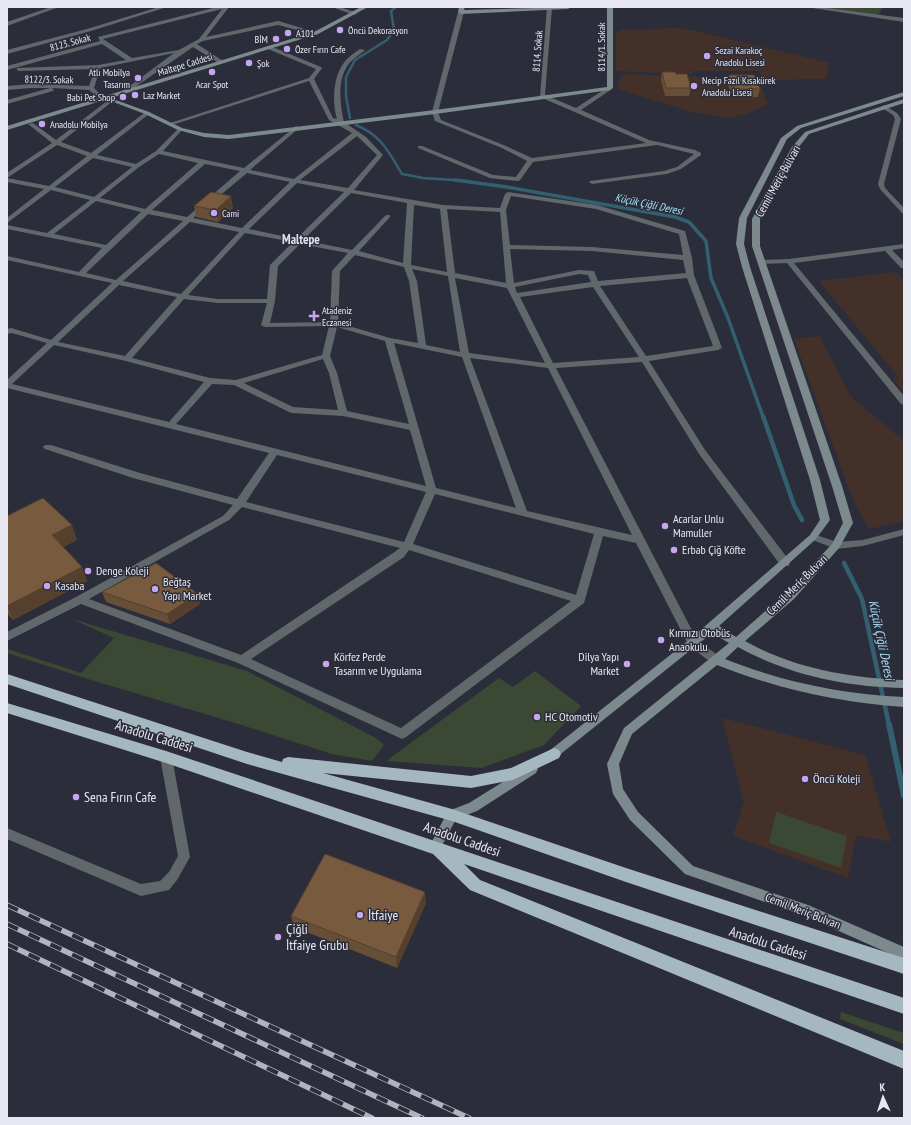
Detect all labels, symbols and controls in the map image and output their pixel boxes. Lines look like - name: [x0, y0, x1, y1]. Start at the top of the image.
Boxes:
- street label: 8114/1. Sokak: [595, 22, 608, 72]
- place label: Öncü Dekorasyon: [348, 24, 408, 37]
- marker: Öncü Dekorasyon: [335, 25, 345, 35]
- place label: A101: [296, 27, 314, 40]
- marker: A101: [283, 28, 293, 38]
- street label: 8114. Sokak: [530, 30, 545, 72]
- street label: 8123. Sokak: [48, 31, 92, 54]
- place label: BİM: [255, 33, 268, 46]
- marker: BİM: [271, 34, 281, 44]
- place label: Özer Fırın Cafe: [295, 43, 346, 56]
- marker: Özer Fırın Cafe: [282, 44, 292, 54]
- place label: Sezai Karakoç Anadolu Lisesi: [715, 44, 765, 69]
- street label: Maltepe Caddesi: [156, 50, 214, 79]
- marker: Sezai Karakoç Anadolu Lisesi: [702, 51, 712, 61]
- place label: Şok: [257, 57, 270, 70]
- marker: Şok: [244, 58, 254, 68]
- place label: Atlı Mobilya Tasarım: [89, 66, 130, 91]
- marker: Acar Spot: [207, 67, 217, 77]
- street label: 8122/3. Sokak: [24, 73, 74, 86]
- marker: Atlı Mobilya Tasarım: [133, 73, 143, 83]
- place label: Necip Fazıl Kısakürek Anadolu Lisesi: [702, 74, 776, 99]
- place label: Acar Spot: [196, 78, 229, 91]
- marker: Necip Fazıl Kısakürek Anadolu Lisesi: [689, 81, 699, 91]
- place label: Laz Market: [143, 89, 181, 102]
- marker: Laz Market: [130, 90, 140, 100]
- place label: Babi Pet Shop: [67, 91, 115, 104]
- marker: Babi Pet Shop: [118, 92, 128, 102]
- place label: Anadolu Mobilya: [50, 118, 108, 131]
- marker: Anadolu Mobilya: [37, 119, 47, 129]
- street label: Cemil Meriç Bulvarı: [752, 142, 804, 219]
- water label: Küçük Çiğli Deresi: [614, 190, 686, 218]
- place label: Cami: [222, 207, 239, 220]
- marker: Cami: [209, 208, 219, 218]
- district label: Maltepe: [282, 231, 320, 248]
- place label: Atadeniz Eczanesi: [322, 304, 352, 329]
- marker: Atadeniz Eczanesi: [309, 311, 319, 321]
- place label: Acarlar Unlu Mamuller: [673, 511, 724, 540]
- marker: Acarlar Unlu Mamuller: [660, 521, 670, 531]
- place label: Erbab Çiğ Köfte: [682, 542, 746, 557]
- marker: Erbab Çiğ Köfte: [669, 545, 679, 555]
- street label: Cemil Meriç Bulvarı: [763, 551, 830, 618]
- place label: Denge Koleji: [96, 563, 149, 578]
- marker: Denge Koleji: [83, 566, 93, 576]
- place label: Beğtaş Yapı Market: [163, 574, 212, 603]
- place label: Kasaba: [55, 578, 85, 593]
- marker: Kasaba: [42, 581, 52, 591]
- marker: Beğtaş Yapı Market: [150, 584, 160, 594]
- water label: Küçük Çiğli Deresi: [865, 599, 899, 684]
- place label: Kırmızı Otobüs Anaokulu: [669, 625, 730, 654]
- marker: Kırmızı Otobüs Anaokulu: [656, 635, 666, 645]
- place label: Körfez Perde Tasarım ve Uygulama: [334, 649, 422, 678]
- place label: Dilya Yapı Market: [578, 649, 620, 678]
- marker: Körfez Perde Tasarım ve Uygulama: [321, 659, 331, 669]
- marker: Dilya Yapı Market: [622, 659, 632, 669]
- place label: HC Otomotiv: [545, 709, 598, 724]
- marker: HC Otomotiv: [532, 712, 542, 722]
- street label: Anadolu Caddesi: [113, 716, 195, 756]
- place label: Öncü Koleji: [813, 771, 860, 786]
- marker: Öncü Koleji: [800, 774, 810, 784]
- place label: Sena Fırın Cafe: [84, 788, 157, 806]
- marker: Sena Fırın Cafe: [71, 792, 81, 802]
- street label: Anadolu Caddesi: [421, 817, 503, 861]
- street label: Cemil Meriç Bulvarı: [763, 889, 843, 932]
- place label: İtfaiye: [368, 906, 399, 924]
- marker: İtfaiye: [355, 910, 365, 920]
- place label: Çiğli İtfaiye Grubu: [286, 920, 348, 954]
- street label: Anadolu Caddesi: [727, 922, 809, 964]
- marker: Çiğli İtfaiye Grubu: [273, 932, 283, 942]
- north arrow: [863, 1077, 903, 1117]
- text: K: [879, 1080, 886, 1094]

